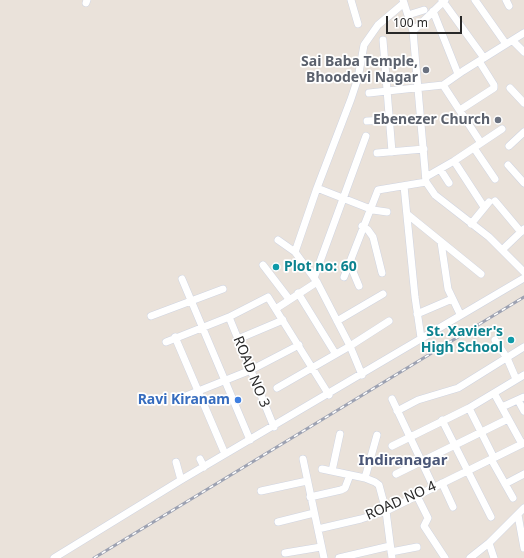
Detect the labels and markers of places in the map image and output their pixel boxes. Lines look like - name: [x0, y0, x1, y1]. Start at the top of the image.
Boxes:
- place label: Sai Baba Temple, Bhoodevi Nagar: [301, 54, 418, 86]
- marker: Sai Baba Temple, Bhoodevi Nagar: [421, 65, 431, 75]
- place label: Ebenezer Church: [373, 112, 490, 128]
- marker: Ebenezer Church: [493, 115, 503, 125]
- place label: Plot no: 60: [284, 259, 357, 275]
- marker: Plot no: 60: [271, 262, 281, 272]
- place label: St. Xavier's High School: [421, 324, 503, 356]
- marker: St. Xavier's High School: [506, 335, 516, 345]
- place label: Ravi Kiranam: [138, 392, 230, 408]
- marker: Ravi Kiranam: [233, 395, 243, 405]

